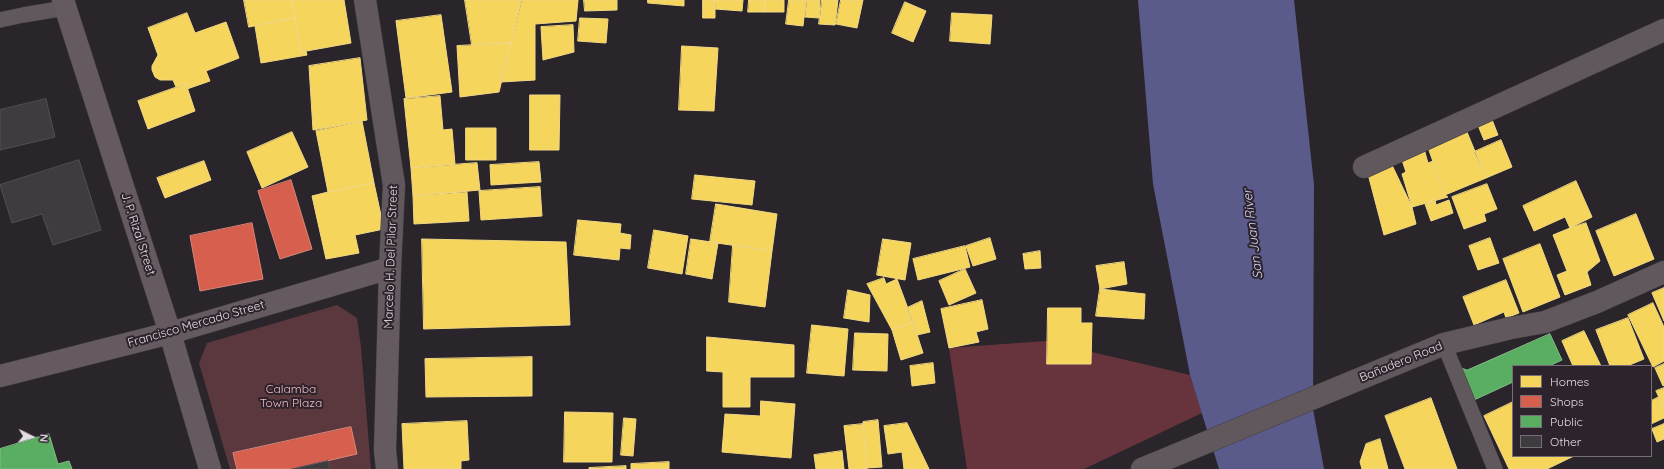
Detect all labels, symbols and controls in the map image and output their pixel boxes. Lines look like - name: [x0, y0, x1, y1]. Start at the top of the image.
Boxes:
- street label: Marcelo H. Del Pilar Street: [381, 185, 401, 329]
- water label: San Juan River: [1240, 188, 1266, 280]
- street label: J. P. Rizal Street: [118, 191, 158, 277]
- street label: Francisco Mercado Street: [126, 298, 266, 350]
- street label: Bañadero Road: [1358, 339, 1444, 385]
- legend: [1512, 365, 1652, 457]
- text: Homes: [1550, 374, 1589, 389]
- park label: Calamba Town Plaza: [260, 382, 322, 410]
- text: Shops: [1550, 394, 1584, 409]
- text: Public: [1550, 414, 1583, 429]
- north arrow: [12, 417, 52, 457]
- text: N: [37, 433, 51, 443]
- text: Other: [1550, 434, 1581, 449]

